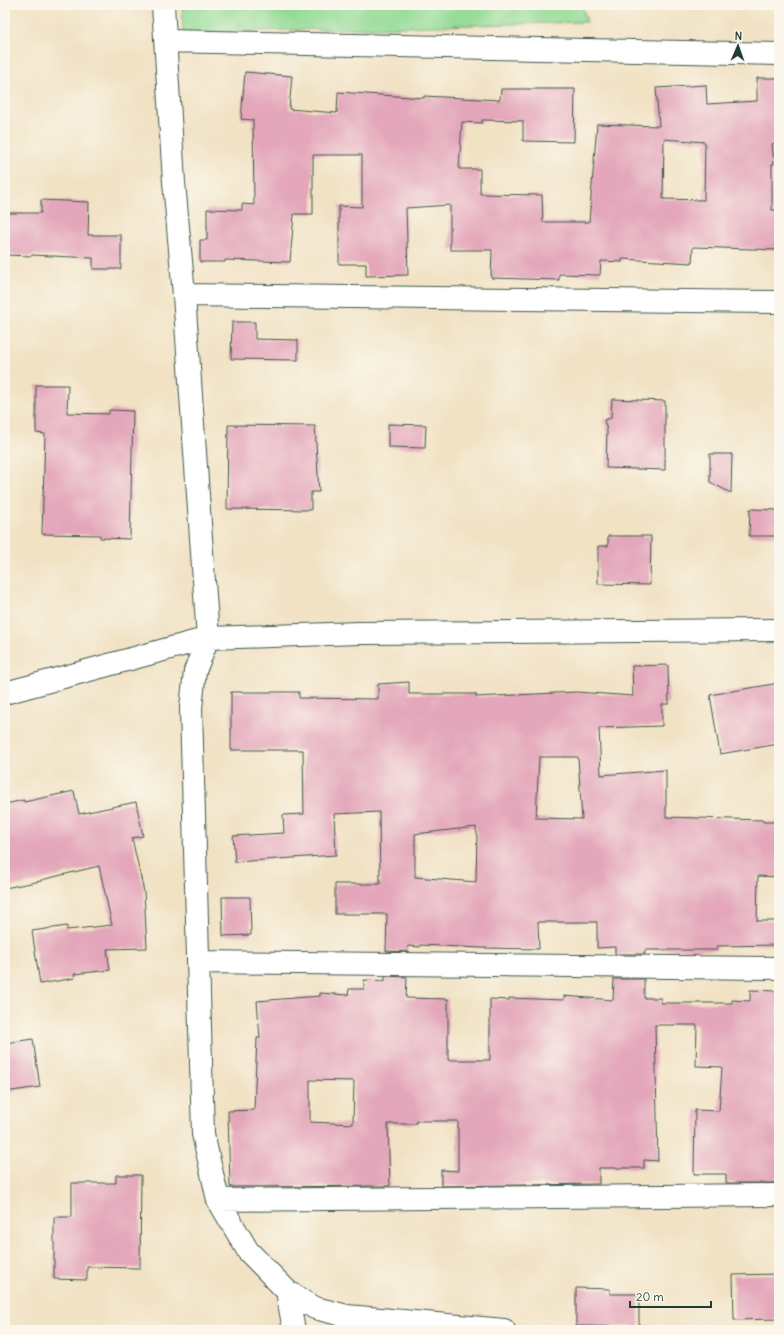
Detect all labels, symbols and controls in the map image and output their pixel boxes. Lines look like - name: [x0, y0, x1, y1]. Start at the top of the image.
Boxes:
- north arrow: [718, 26, 758, 66]
- text: N: [734, 29, 742, 43]
- scale bar: [630, 1283, 711, 1309]
- text: 20 m: [636, 1289, 664, 1304]

